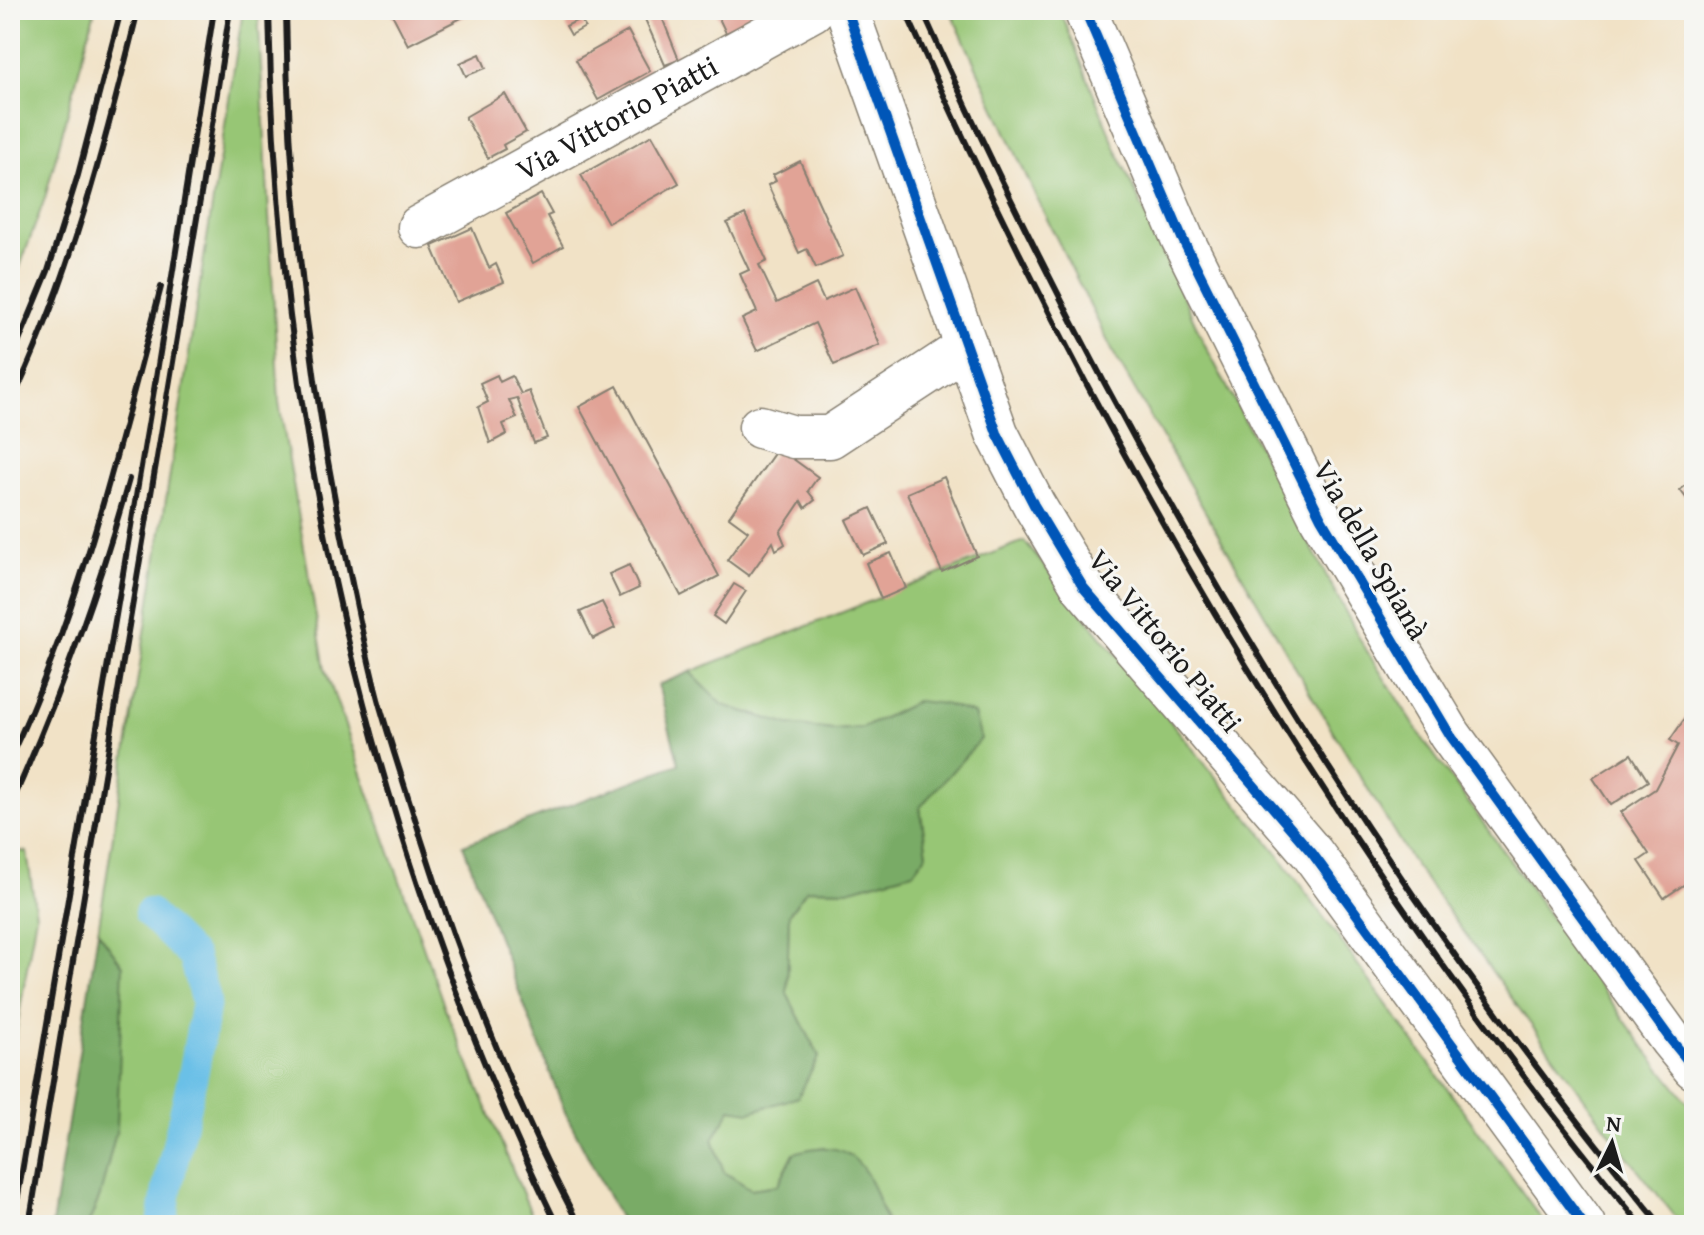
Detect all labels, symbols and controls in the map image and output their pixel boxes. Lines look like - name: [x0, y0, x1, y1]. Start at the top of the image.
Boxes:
- street label: Via Vittorio Piatti: [507, 44, 725, 191]
- street label: Via della Spianà: [1303, 451, 1441, 648]
- street label: Via Vittorio Piatti: [1078, 539, 1254, 741]
- north arrow: [1572, 1103, 1652, 1183]
- text: N: [1605, 1106, 1623, 1140]

